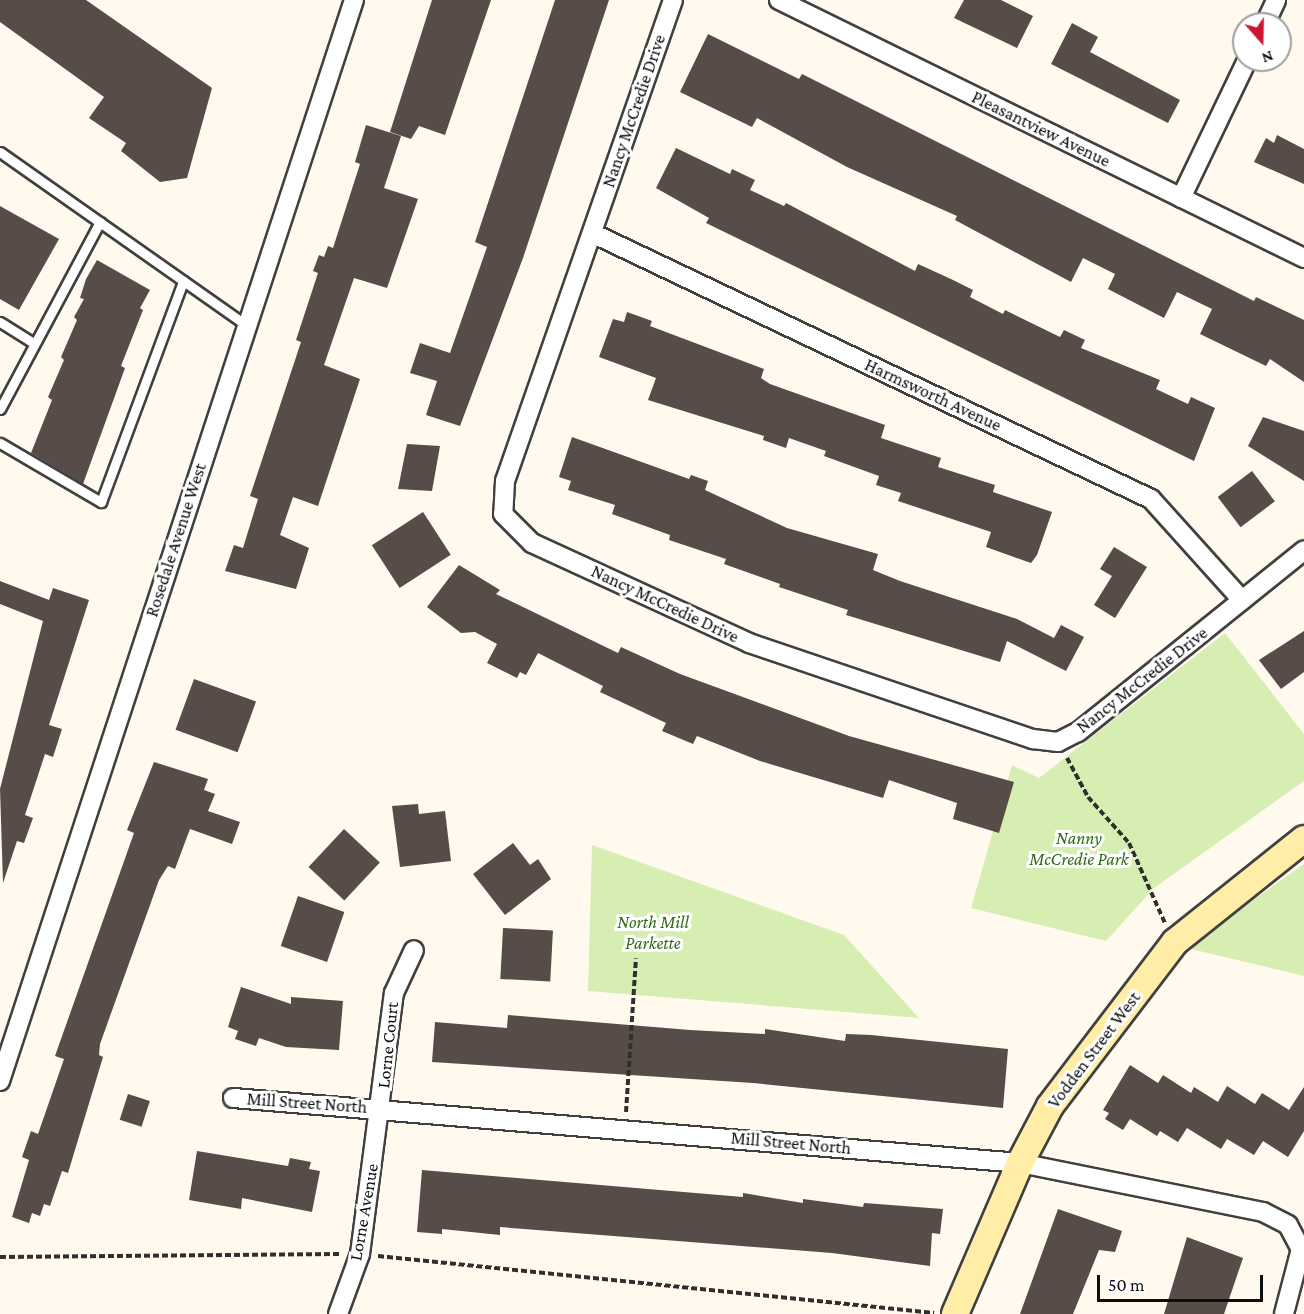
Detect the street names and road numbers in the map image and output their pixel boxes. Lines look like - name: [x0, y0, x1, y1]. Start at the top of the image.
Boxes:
- street label: Nancy McCredie Drive: [598, 32, 670, 190]
- street label: Pleasantview Avenue: [968, 86, 1114, 172]
- street label: Harmsworth Avenue: [861, 354, 1005, 436]
- street label: Rosedale Avenue West: [141, 460, 211, 620]
- street label: Nancy McCredie Drive: [588, 560, 742, 648]
- street label: Nancy McCredie Drive: [1072, 622, 1212, 738]
- street label: Vodden Street West: [1043, 987, 1145, 1113]
- street label: Lorne Court: [373, 1001, 403, 1089]
- street label: Mill Street North: [246, 1088, 368, 1118]
- street label: Mill Street North: [730, 1127, 852, 1159]
- street label: Lorne Avenue: [345, 1162, 383, 1262]

